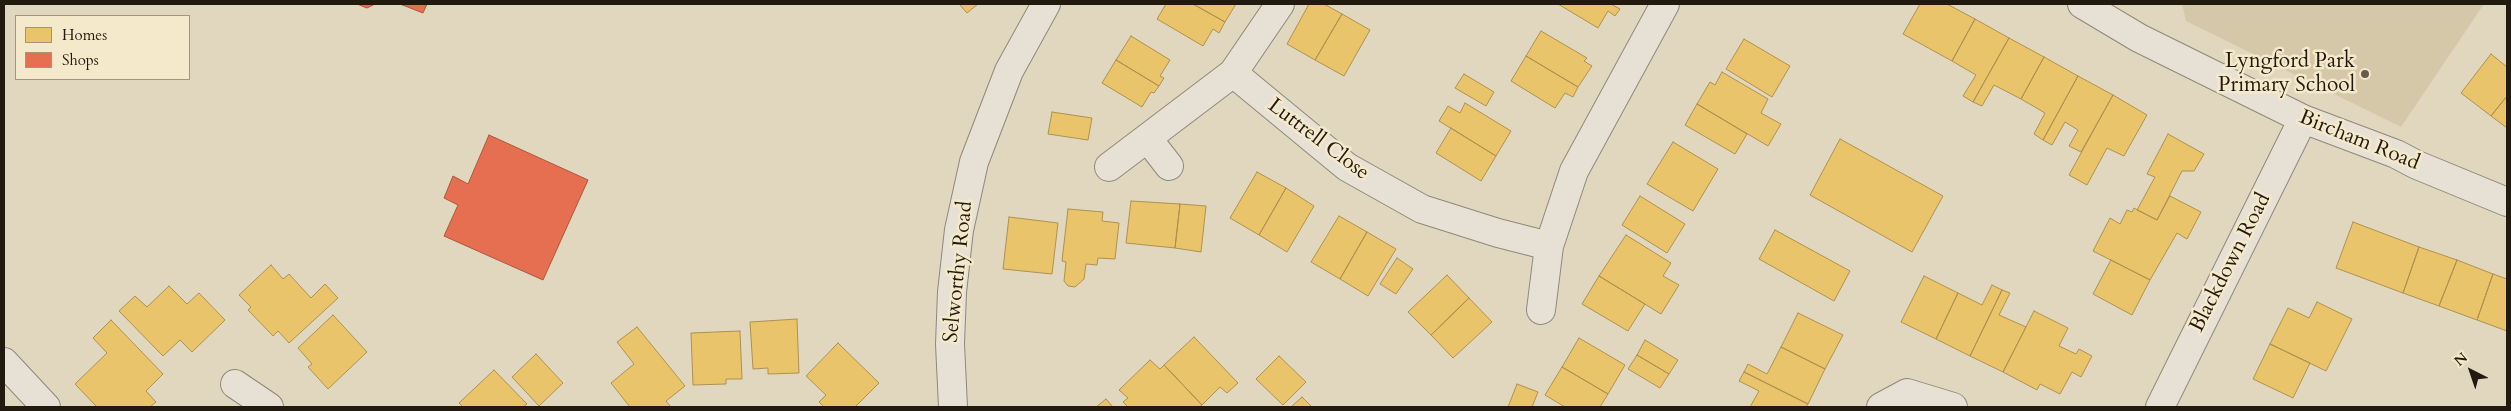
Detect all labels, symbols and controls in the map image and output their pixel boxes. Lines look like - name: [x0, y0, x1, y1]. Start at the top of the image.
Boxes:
- legend: [15, 15, 190, 80]
- text: Homes: [62, 25, 107, 45]
- place label: Lyngford Park Primary School: [2218, 49, 2355, 99]
- text: Shops: [62, 50, 99, 70]
- marker: Lyngford Park Primary School: [2359, 68, 2371, 80]
- street label: Luttrell Close: [1262, 94, 1374, 186]
- street label: Bircham Road: [2295, 105, 2423, 177]
- street label: Blackdown Road: [2185, 189, 2277, 337]
- street label: Selworthy Road: [939, 200, 979, 344]
- north arrow: [2446, 346, 2496, 396]
- text: N: [2450, 348, 2472, 370]

